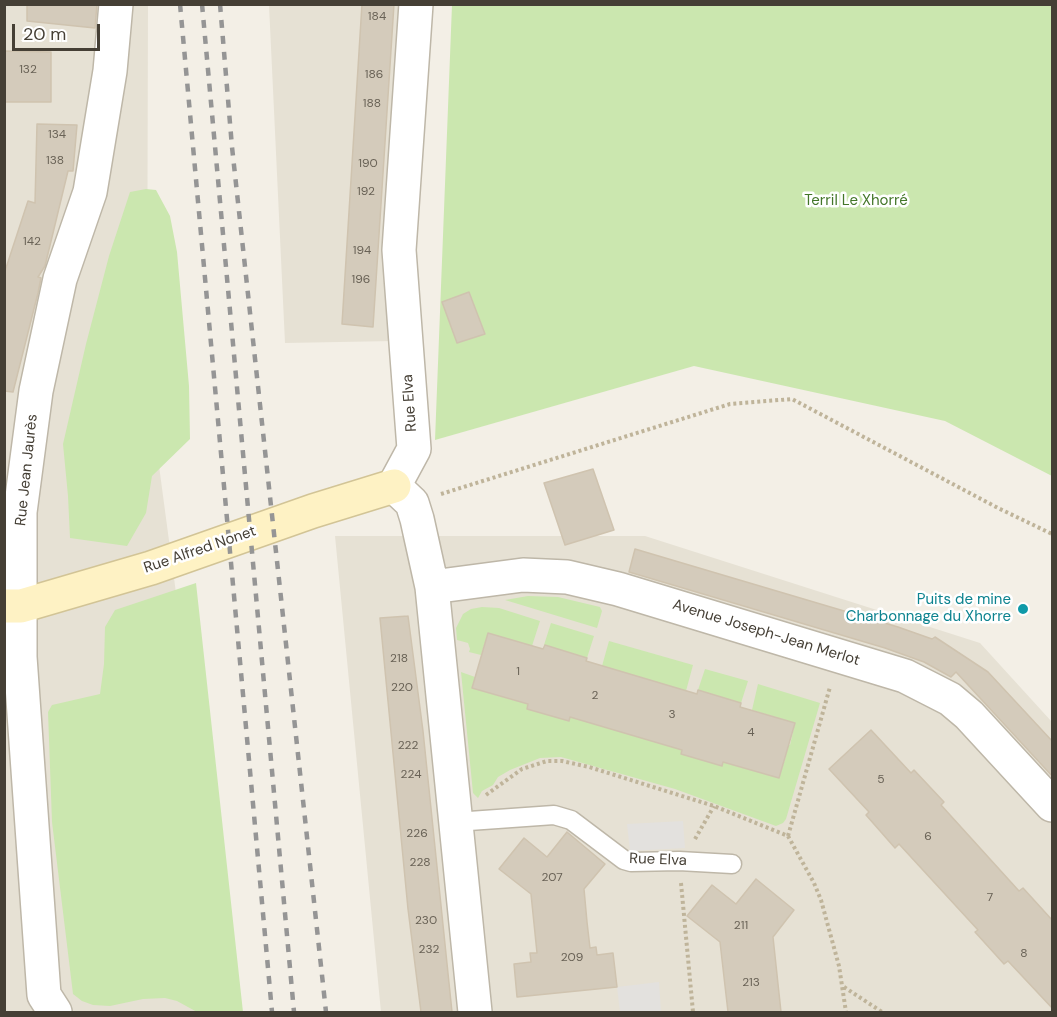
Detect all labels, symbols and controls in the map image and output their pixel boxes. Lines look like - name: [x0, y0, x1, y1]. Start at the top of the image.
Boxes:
- house number: 184: [368, 10, 386, 24]
- scale bar: [15, 12, 104, 50]
- text: 20 m: [23, 22, 66, 46]
- house number: 132: [19, 63, 37, 77]
- house number: 186: [365, 68, 383, 82]
- house number: 188: [363, 97, 381, 111]
- house number: 134: [48, 128, 66, 142]
- house number: 138: [46, 154, 64, 168]
- house number: 190: [358, 157, 378, 171]
- house number: 192: [357, 185, 375, 199]
- park label: Terril Le Xhorré: [804, 192, 908, 210]
- house number: 142: [23, 235, 41, 249]
- house number: 194: [353, 244, 371, 258]
- house number: 196: [352, 273, 370, 287]
- street label: Rue Elva: [399, 374, 421, 432]
- street label: Rue Jean Jaurès: [12, 413, 42, 527]
- street label: Rue Alfred Nonet: [141, 522, 259, 578]
- place label: Puits de mine Charbonnage du Xhorre: [846, 591, 1011, 626]
- street label: Avenue Joseph-Jean Merlot: [670, 596, 862, 670]
- marker: Puits de mine Charbonnage du Xhorre: [1016, 602, 1030, 616]
- house number: 218: [390, 652, 408, 666]
- house number: 1: [516, 665, 520, 679]
- house number: 220: [391, 681, 413, 695]
- house number: 2: [592, 689, 598, 703]
- house number: 3: [668, 708, 676, 722]
- house number: 4: [747, 726, 755, 740]
- house number: 222: [398, 739, 418, 753]
- house number: 224: [401, 768, 421, 782]
- house number: 5: [877, 773, 885, 787]
- house number: 226: [406, 827, 428, 841]
- house number: 6: [924, 830, 932, 844]
- street label: Rue Elva: [629, 850, 687, 870]
- house number: 228: [410, 856, 430, 870]
- house number: 207: [541, 871, 563, 885]
- house number: 7: [987, 891, 993, 905]
- house number: 230: [415, 914, 437, 928]
- house number: 211: [734, 919, 748, 933]
- house number: 232: [419, 943, 439, 957]
- house number: 8: [1020, 947, 1028, 961]
- house number: 209: [561, 951, 583, 965]
- house number: 213: [742, 976, 760, 990]

